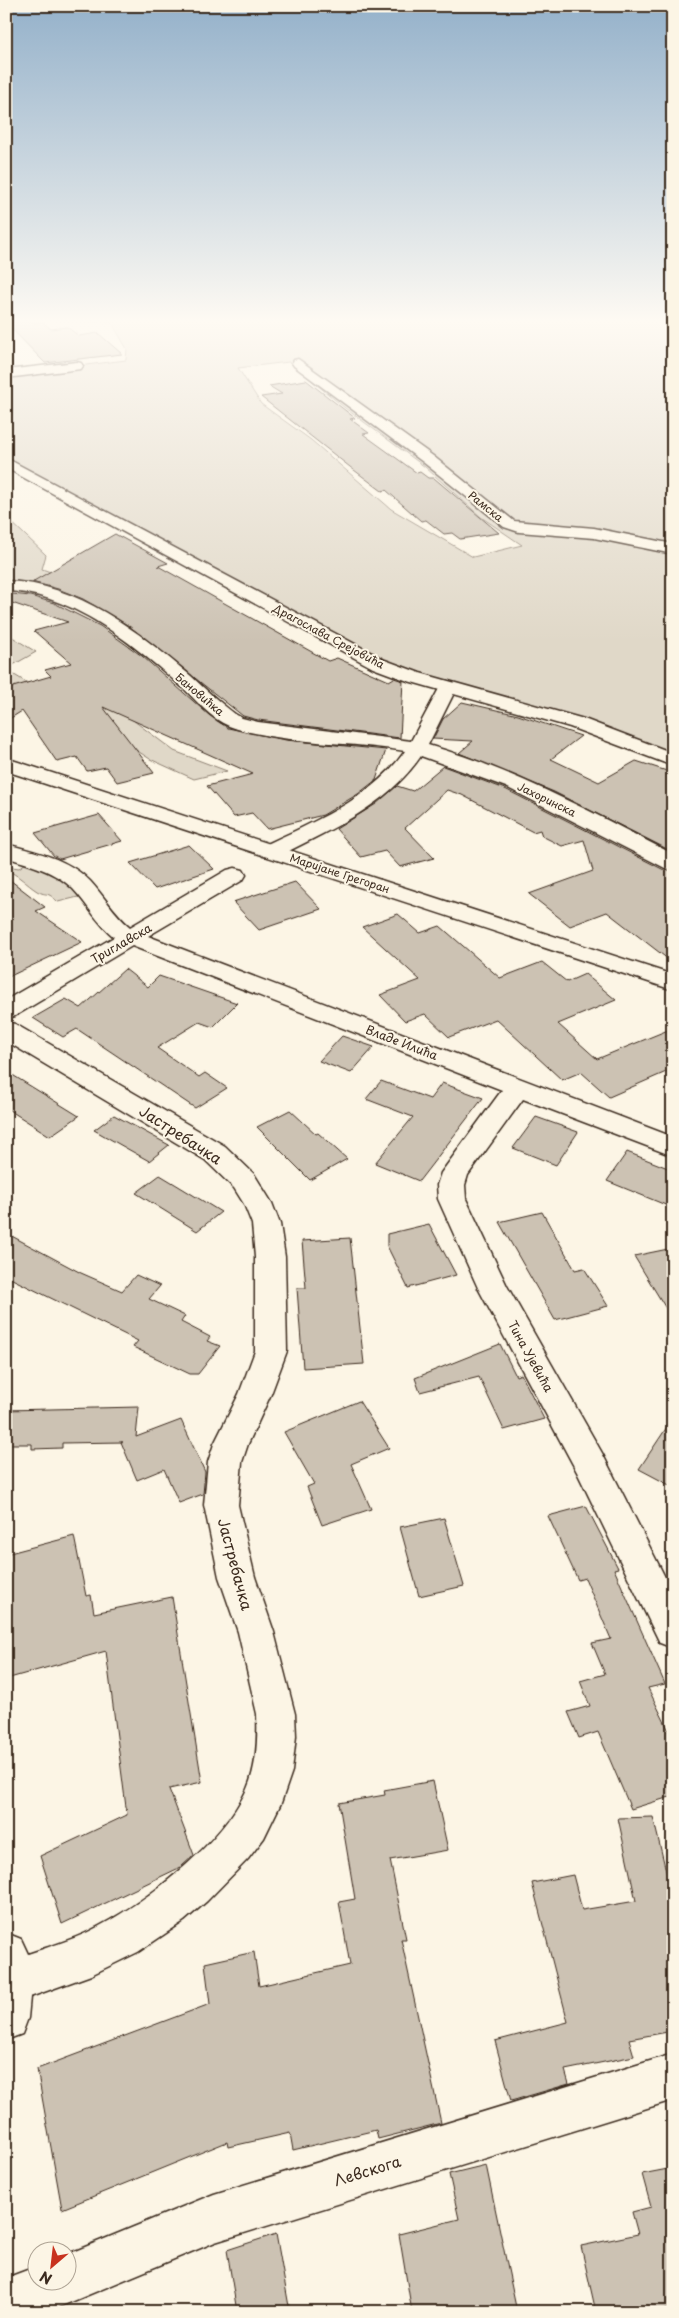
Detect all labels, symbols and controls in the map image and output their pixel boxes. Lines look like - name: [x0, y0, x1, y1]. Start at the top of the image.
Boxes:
- street label: Рамска: [465, 487, 507, 526]
- street label: Драгослава Срејовића: [269, 599, 388, 673]
- street label: Бановићка: [172, 668, 228, 720]
- street label: Јахоринска: [515, 777, 579, 821]
- street label: Маријане Грегоран: [288, 849, 392, 897]
- street label: Триглавска: [87, 918, 155, 968]
- street label: Владе Илића: [363, 1020, 441, 1064]
- street label: Јастребачка: [135, 1099, 227, 1170]
- street label: Тина Ујевића: [504, 1317, 558, 1395]
- street label: Јастребачка: [213, 1515, 259, 1613]
- street label: Левскога: [331, 2149, 404, 2191]
- north arrow: [28, 2240, 78, 2290]
- text: N: [36, 2266, 55, 2290]

